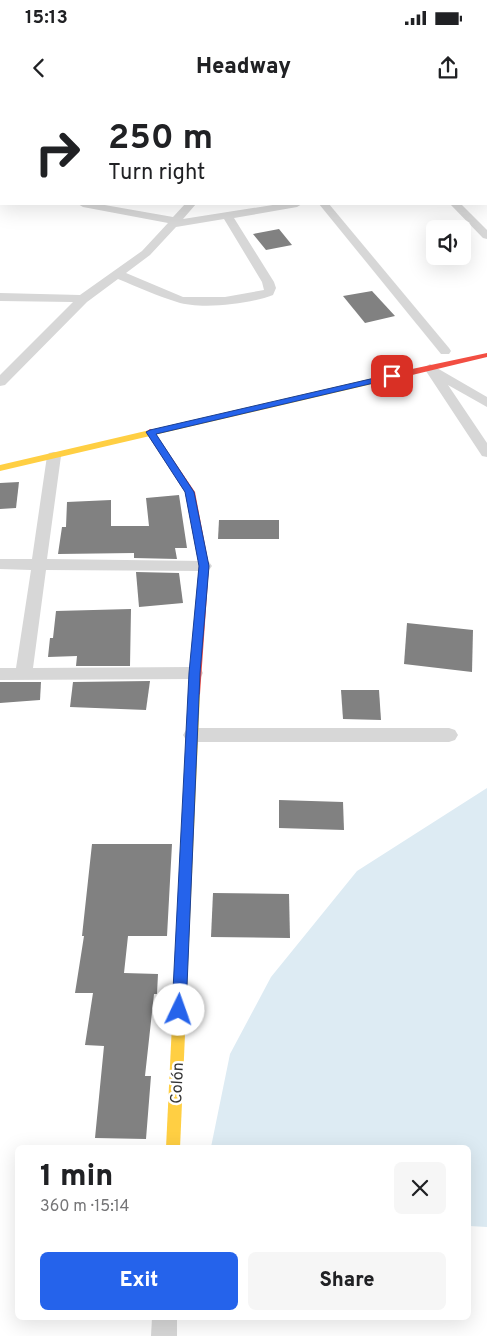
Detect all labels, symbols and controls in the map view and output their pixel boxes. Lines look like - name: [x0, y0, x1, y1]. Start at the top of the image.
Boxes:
- text: 15:13: [25, 6, 68, 30]
- icon: back: [25, 54, 53, 82]
- text: Headway: [196, 54, 291, 81]
- icon: share: [434, 54, 462, 82]
- text: 250 m: [108, 117, 213, 161]
- icon: right: [25, 120, 90, 185]
- text: Turn right: [108, 160, 205, 187]
- map controls: [426, 220, 471, 265]
- button: sound: [426, 220, 471, 265]
- pin: [371, 355, 413, 397]
- icon: arrive: [378, 362, 406, 390]
- position arrow: [152, 983, 204, 1035]
- street label: Colón: [167, 1062, 189, 1104]
- text: 1 min: [40, 1159, 113, 1196]
- button: close: [394, 1162, 446, 1214]
- text: 360 m · 15:14: [40, 1197, 129, 1217]
- button: Exit: [40, 1252, 238, 1310]
- button: Share: [248, 1252, 446, 1310]

